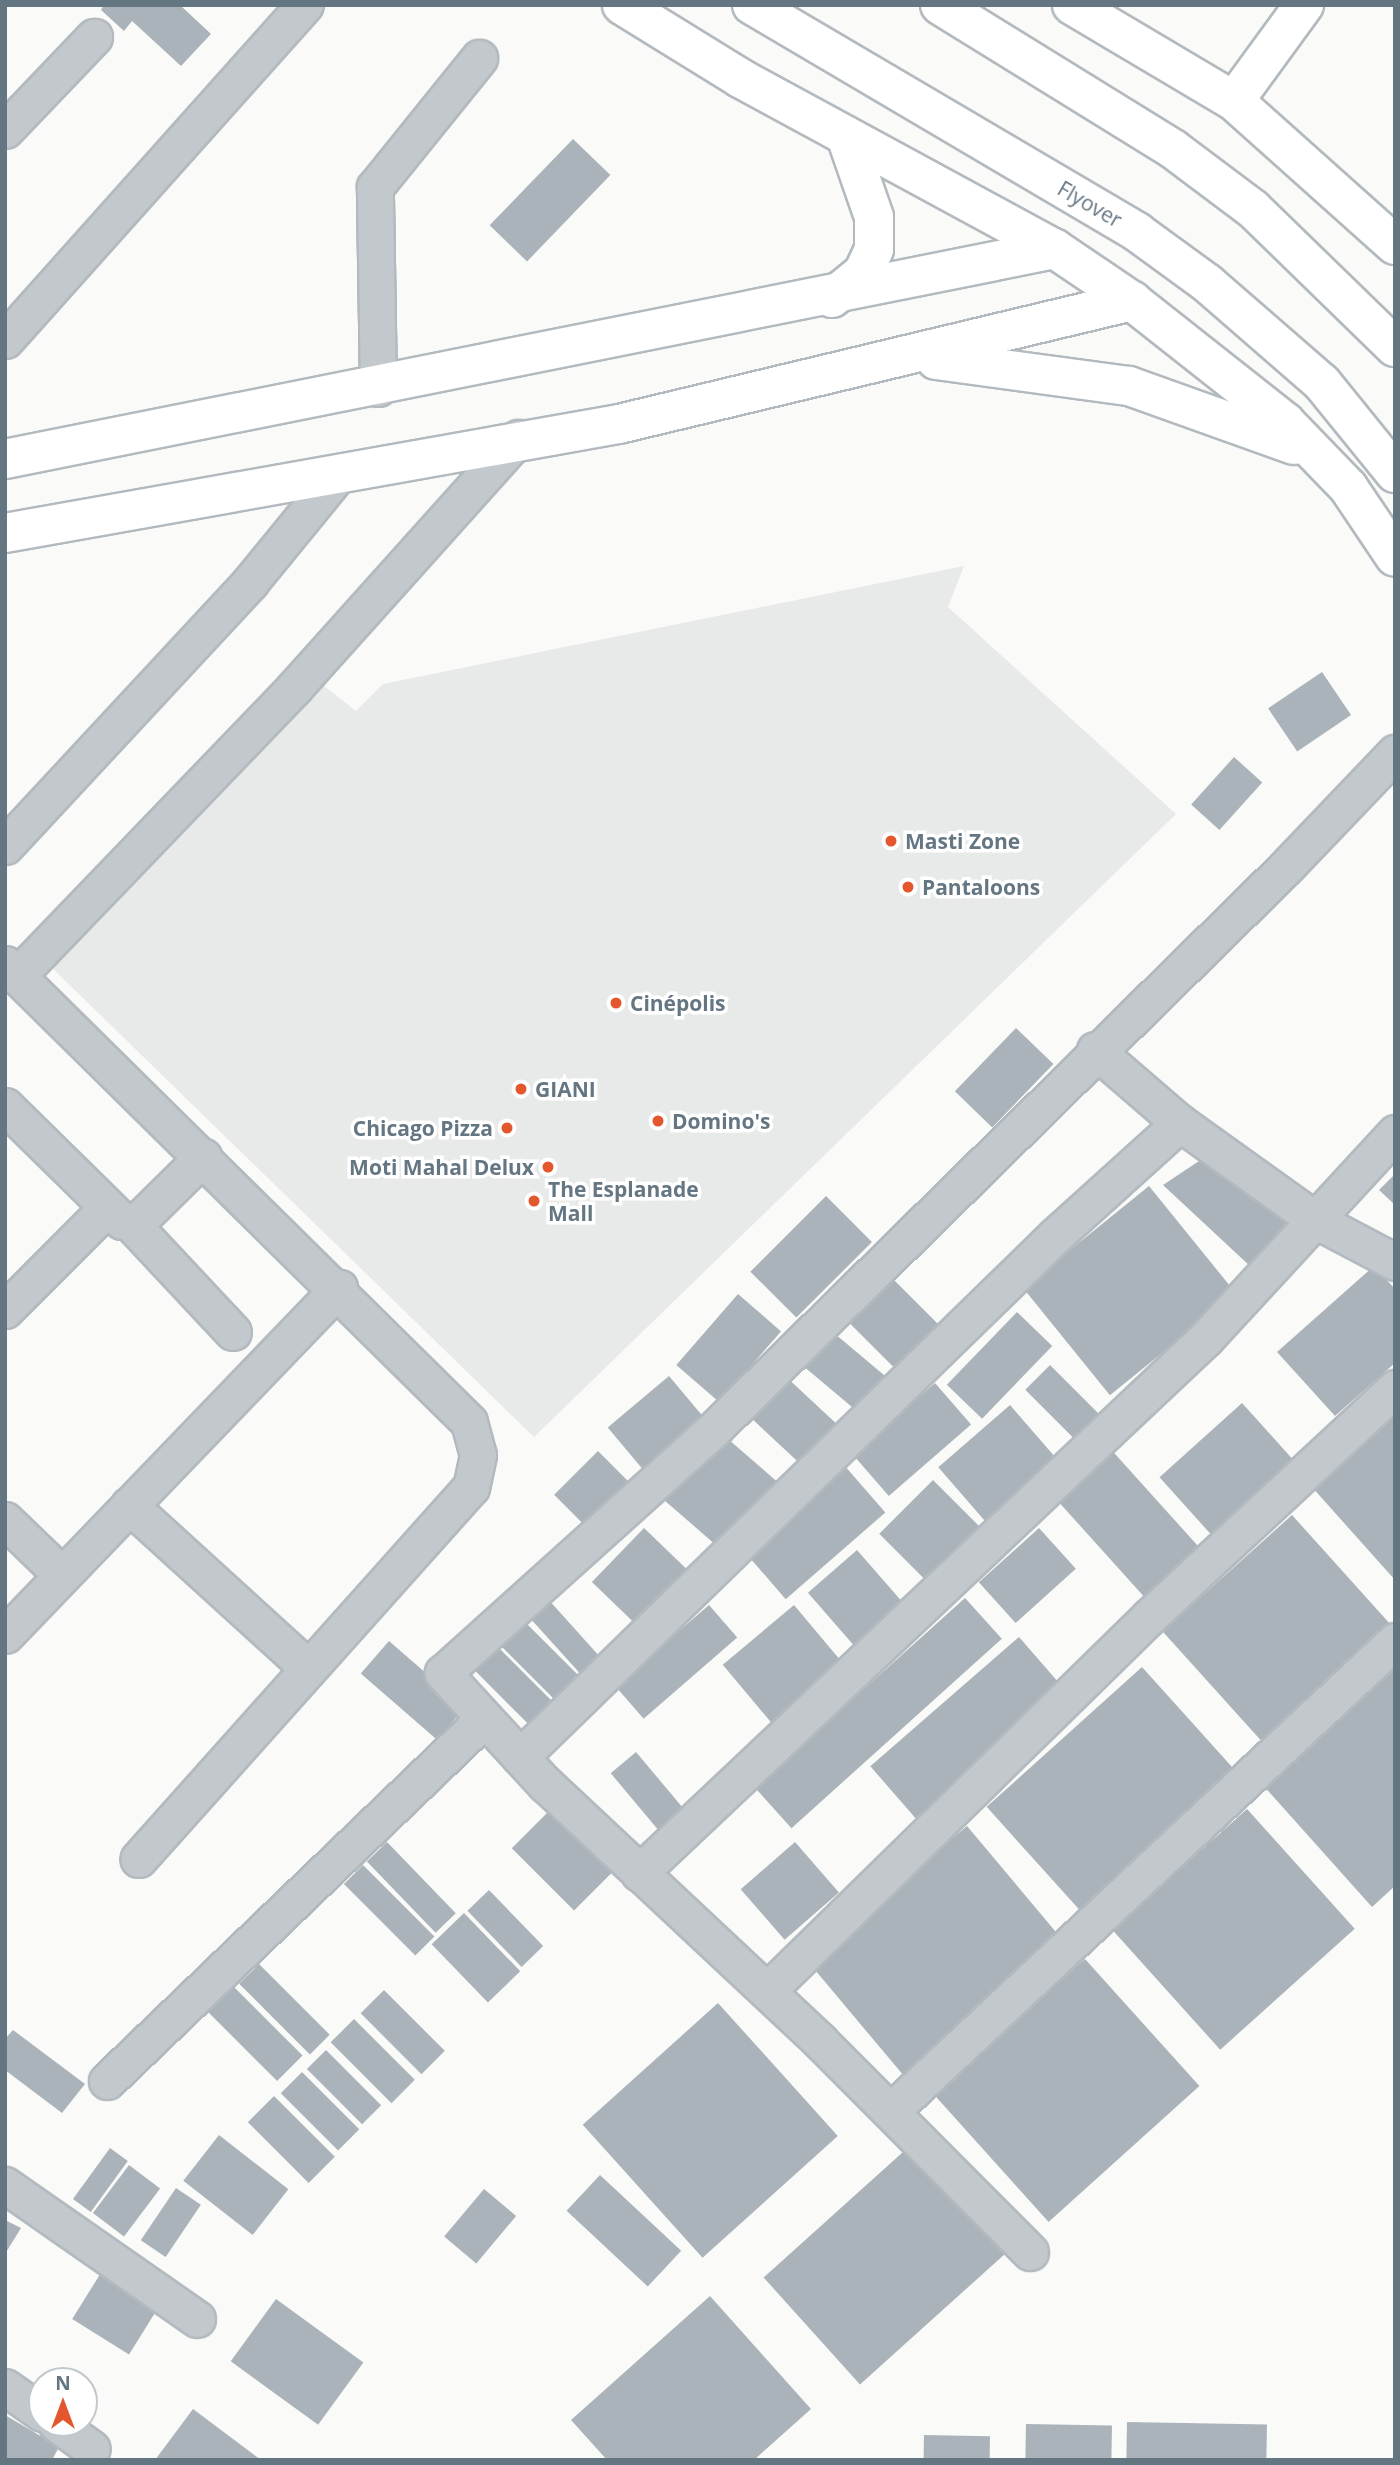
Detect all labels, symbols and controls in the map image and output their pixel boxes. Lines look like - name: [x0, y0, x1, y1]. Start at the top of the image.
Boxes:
- street label: Flyover: [1053, 176, 1127, 232]
- place label: Masti Zone: [905, 828, 1020, 854]
- marker: Masti Zone: [883, 833, 899, 849]
- place label: Pantaloons: [922, 874, 1040, 900]
- marker: Pantaloons: [900, 879, 916, 895]
- place label: Cinépolis: [630, 990, 726, 1016]
- marker: Cinépolis: [608, 995, 624, 1011]
- place label: GIANI: [535, 1076, 596, 1102]
- marker: GIANI: [513, 1081, 529, 1097]
- place label: Domino's: [672, 1108, 770, 1134]
- marker: Domino's: [650, 1113, 666, 1129]
- place label: Chicago Pizza: [353, 1115, 493, 1141]
- marker: Chicago Pizza: [499, 1120, 515, 1136]
- place label: Moti Mahal Delux: [349, 1154, 534, 1180]
- marker: Moti Mahal Delux: [540, 1159, 556, 1175]
- place label: The Esplanade Mall: [548, 1176, 699, 1226]
- marker: The Esplanade Mall: [526, 1193, 542, 1209]
- north arrow: [28, 2367, 98, 2437]
- text: N: [55, 2370, 71, 2396]

